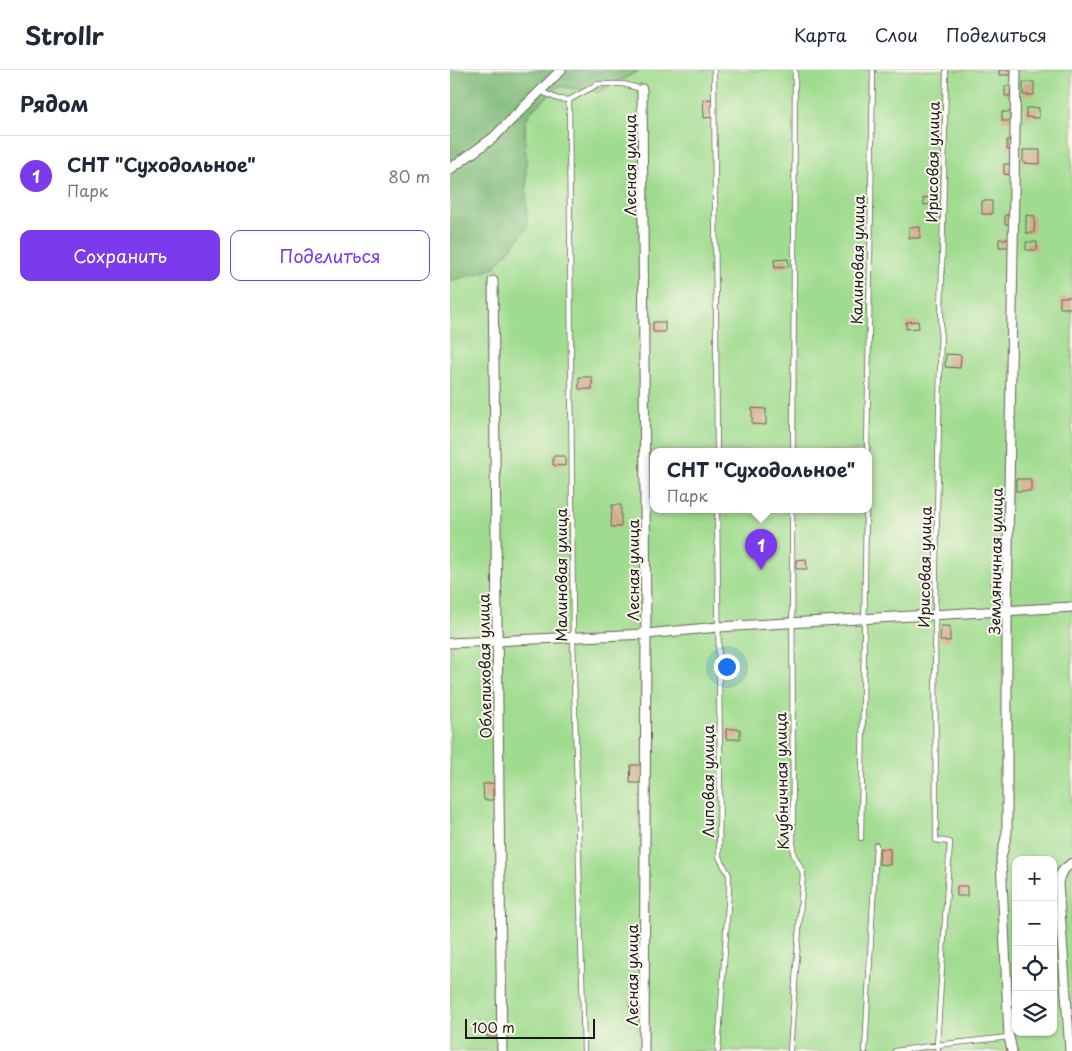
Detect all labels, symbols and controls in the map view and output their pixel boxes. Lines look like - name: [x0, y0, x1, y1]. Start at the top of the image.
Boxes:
- text: Strollr: [25, 17, 104, 53]
- text: Карта: [794, 21, 847, 48]
- text: Слои: [875, 21, 918, 48]
- text: Поделиться: [946, 21, 1047, 48]
- text: Рядом: [20, 87, 88, 119]
- street label: Ирисовая улица: [919, 101, 945, 223]
- street label: Лесная улица: [618, 113, 641, 216]
- text: СНТ "Суходольное": [67, 150, 256, 178]
- text: 1: [32, 164, 40, 188]
- text: 80 m: [388, 164, 430, 188]
- text: Парк: [67, 178, 108, 202]
- street label: Калиновая улица: [844, 194, 870, 325]
- button: Сохранить: [20, 230, 220, 281]
- button: Поделиться: [230, 230, 430, 281]
- popup: [650, 448, 872, 513]
- text: СНТ "Суходольное": [667, 455, 855, 483]
- text: Парк: [667, 483, 708, 507]
- street label: Земляничная улица: [982, 487, 1008, 635]
- street label: Ирисовая улица: [911, 506, 937, 628]
- street label: Малиновая улица: [549, 508, 572, 642]
- street label: Лесная улица: [621, 518, 644, 621]
- pin: 1: [745, 529, 777, 570]
- street label: Облепиховая улица: [471, 593, 497, 739]
- your location: [714, 654, 740, 680]
- street label: Клубничная улица: [768, 711, 794, 850]
- street label: Липовая улица: [696, 724, 719, 837]
- map controls: [1012, 856, 1057, 1036]
- button: +: [1012, 856, 1057, 901]
- button: −: [1012, 901, 1057, 946]
- street label: Лесная улица: [620, 923, 643, 1026]
- button: locate: [1012, 946, 1057, 991]
- button: layers: [1012, 991, 1057, 1036]
- scale bar: [465, 1016, 595, 1039]
- text: 100 m: [472, 1017, 515, 1038]

